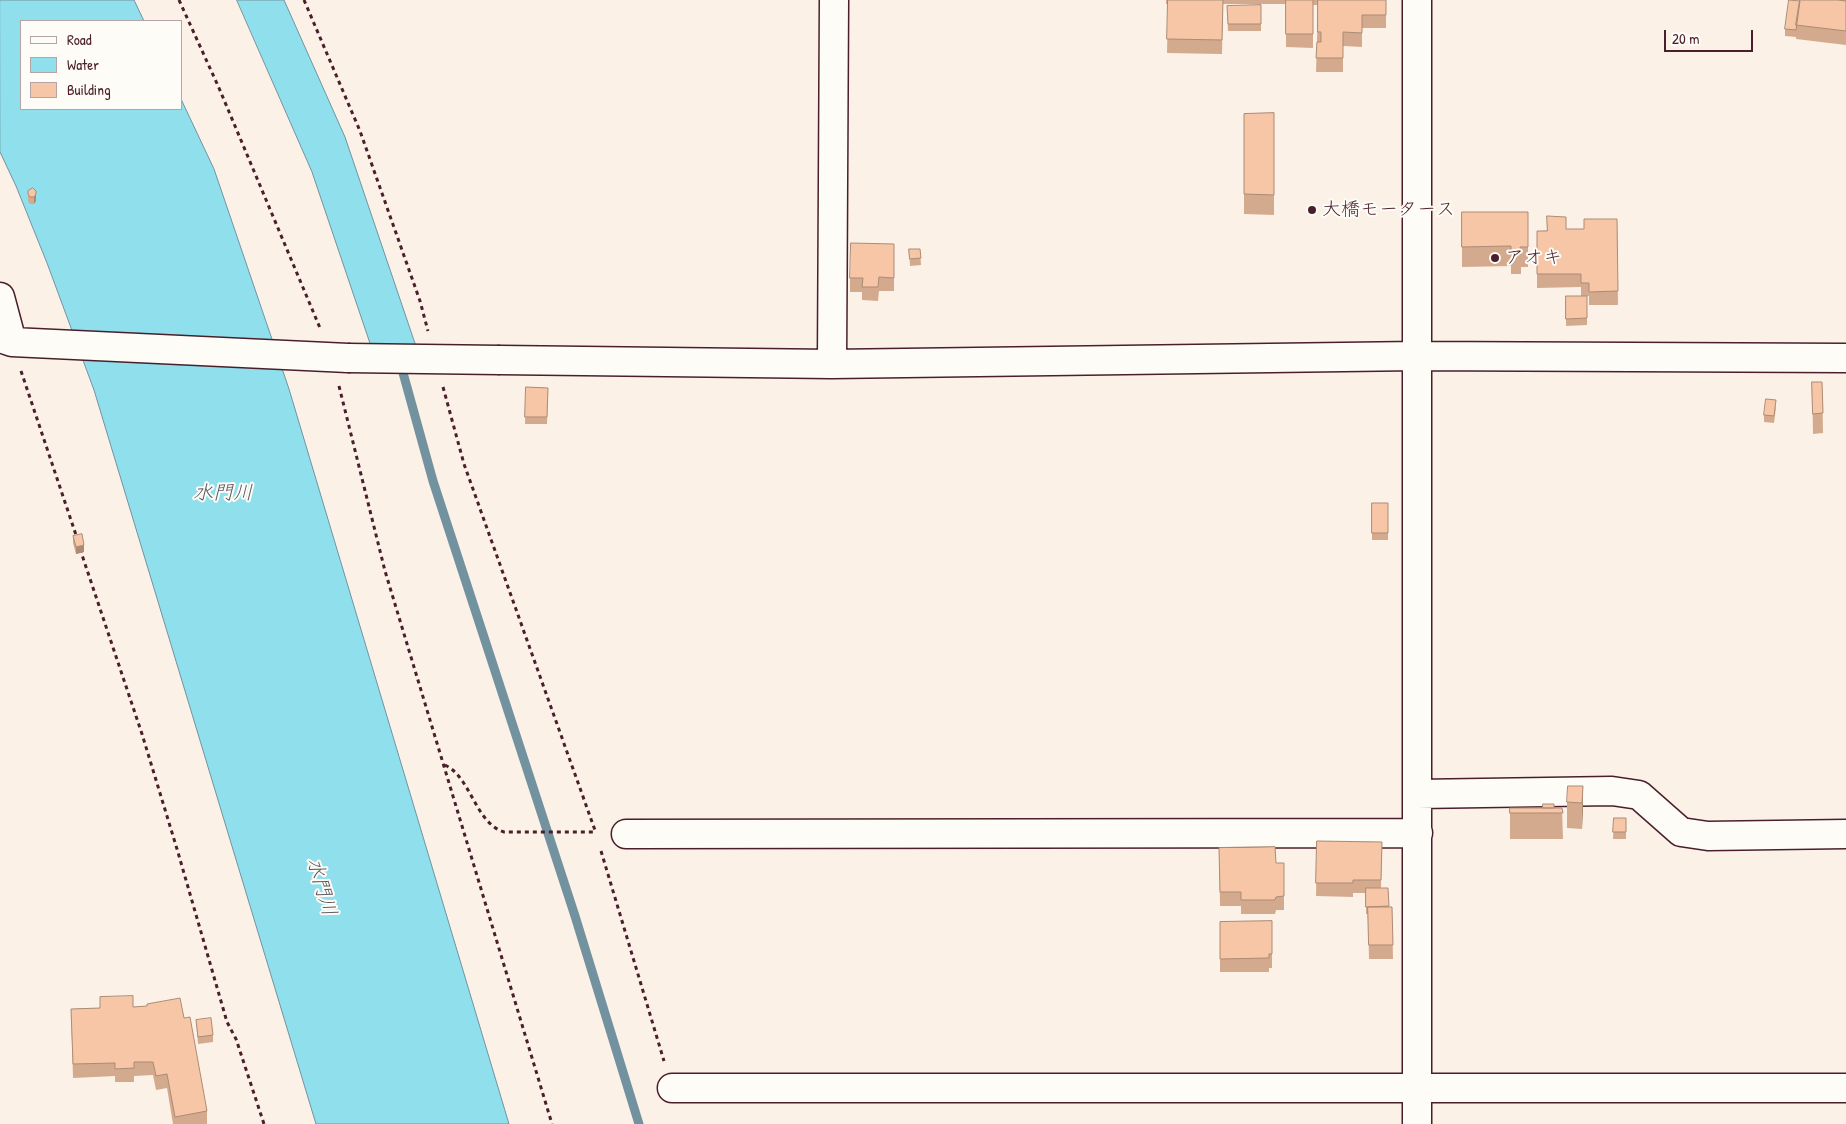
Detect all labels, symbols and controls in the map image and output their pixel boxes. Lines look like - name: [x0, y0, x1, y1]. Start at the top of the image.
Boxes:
- legend: [20, 20, 182, 110]
- scale bar: [1666, 20, 1755, 52]
- text: 20 m: [1672, 28, 1699, 49]
- text: Road: [67, 29, 92, 50]
- text: Water: [67, 54, 99, 75]
- text: Building: [67, 79, 111, 100]
- place label: 大橋モータース: [1322, 199, 1455, 221]
- marker: 大橋モータース: [1306, 204, 1318, 216]
- place label: アオキ: [1505, 247, 1562, 269]
- marker: アオキ: [1489, 252, 1501, 264]
- water label: 水門川: [193, 482, 253, 506]
- water label: 水門川: [301, 855, 341, 919]

